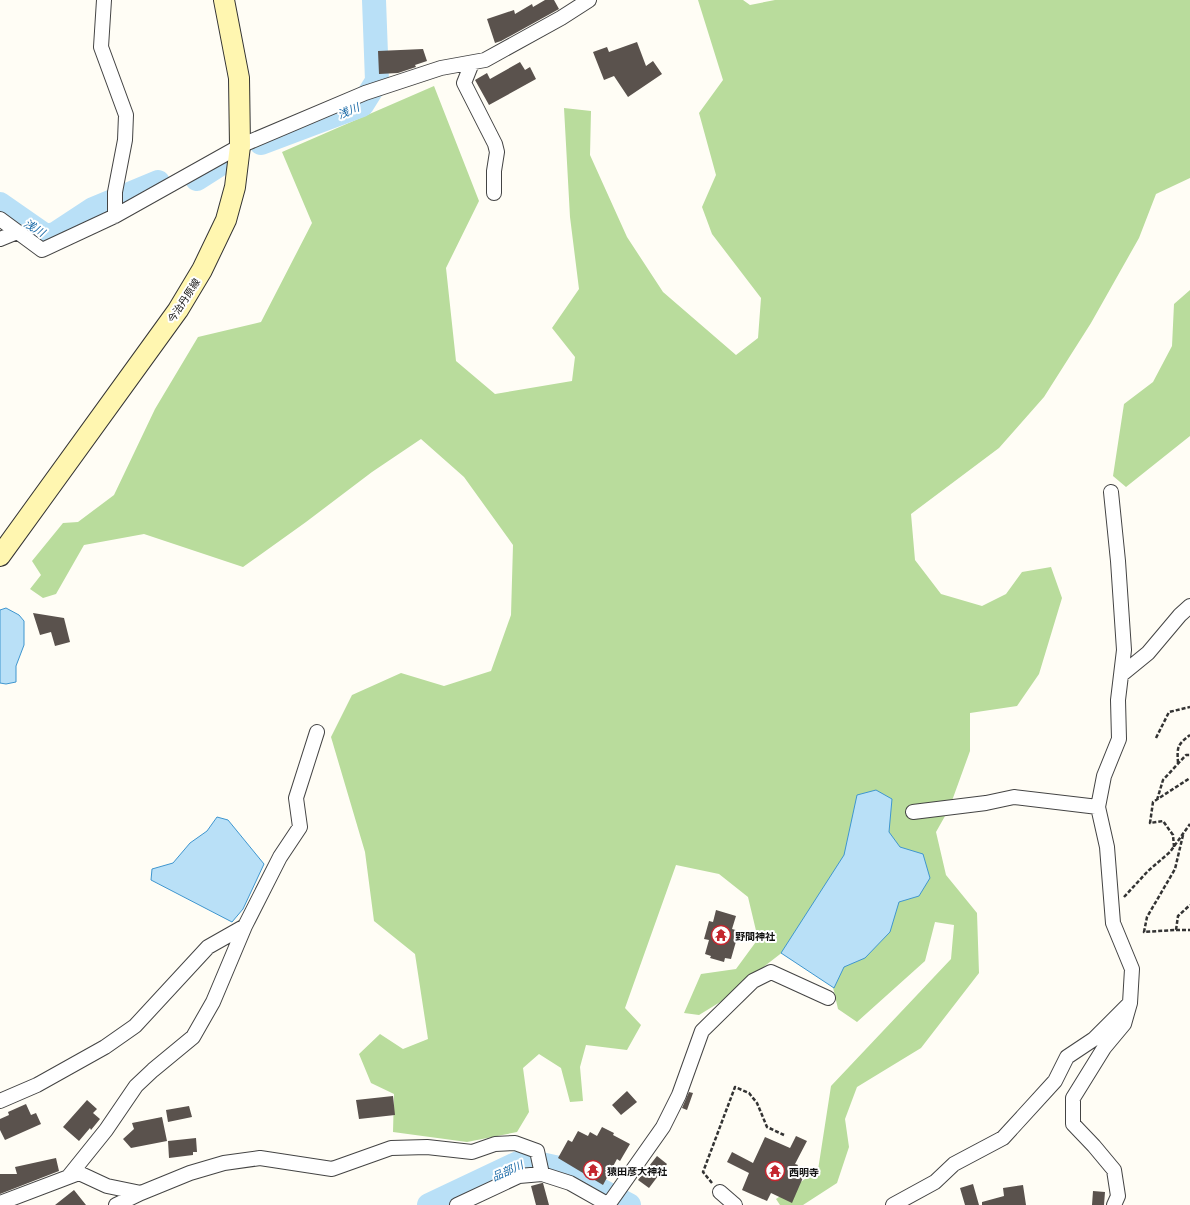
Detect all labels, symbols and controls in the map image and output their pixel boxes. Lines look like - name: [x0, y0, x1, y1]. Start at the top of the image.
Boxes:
- water label: 浅川: [335, 98, 362, 122]
- water label: 浅川: [21, 214, 49, 240]
- street label: 今治丹原線: [163, 275, 203, 325]
- temple icon: 野間神社: [710, 924, 732, 946]
- place label: 野間神社: [735, 928, 776, 943]
- water label: 品部川: [489, 1156, 526, 1184]
- temple icon: 猿田彦大神社: [582, 1159, 604, 1181]
- temple icon: 西明寺: [764, 1160, 786, 1182]
- place label: 猿田彦大神社: [607, 1163, 668, 1178]
- place label: 西明寺: [789, 1164, 819, 1179]

